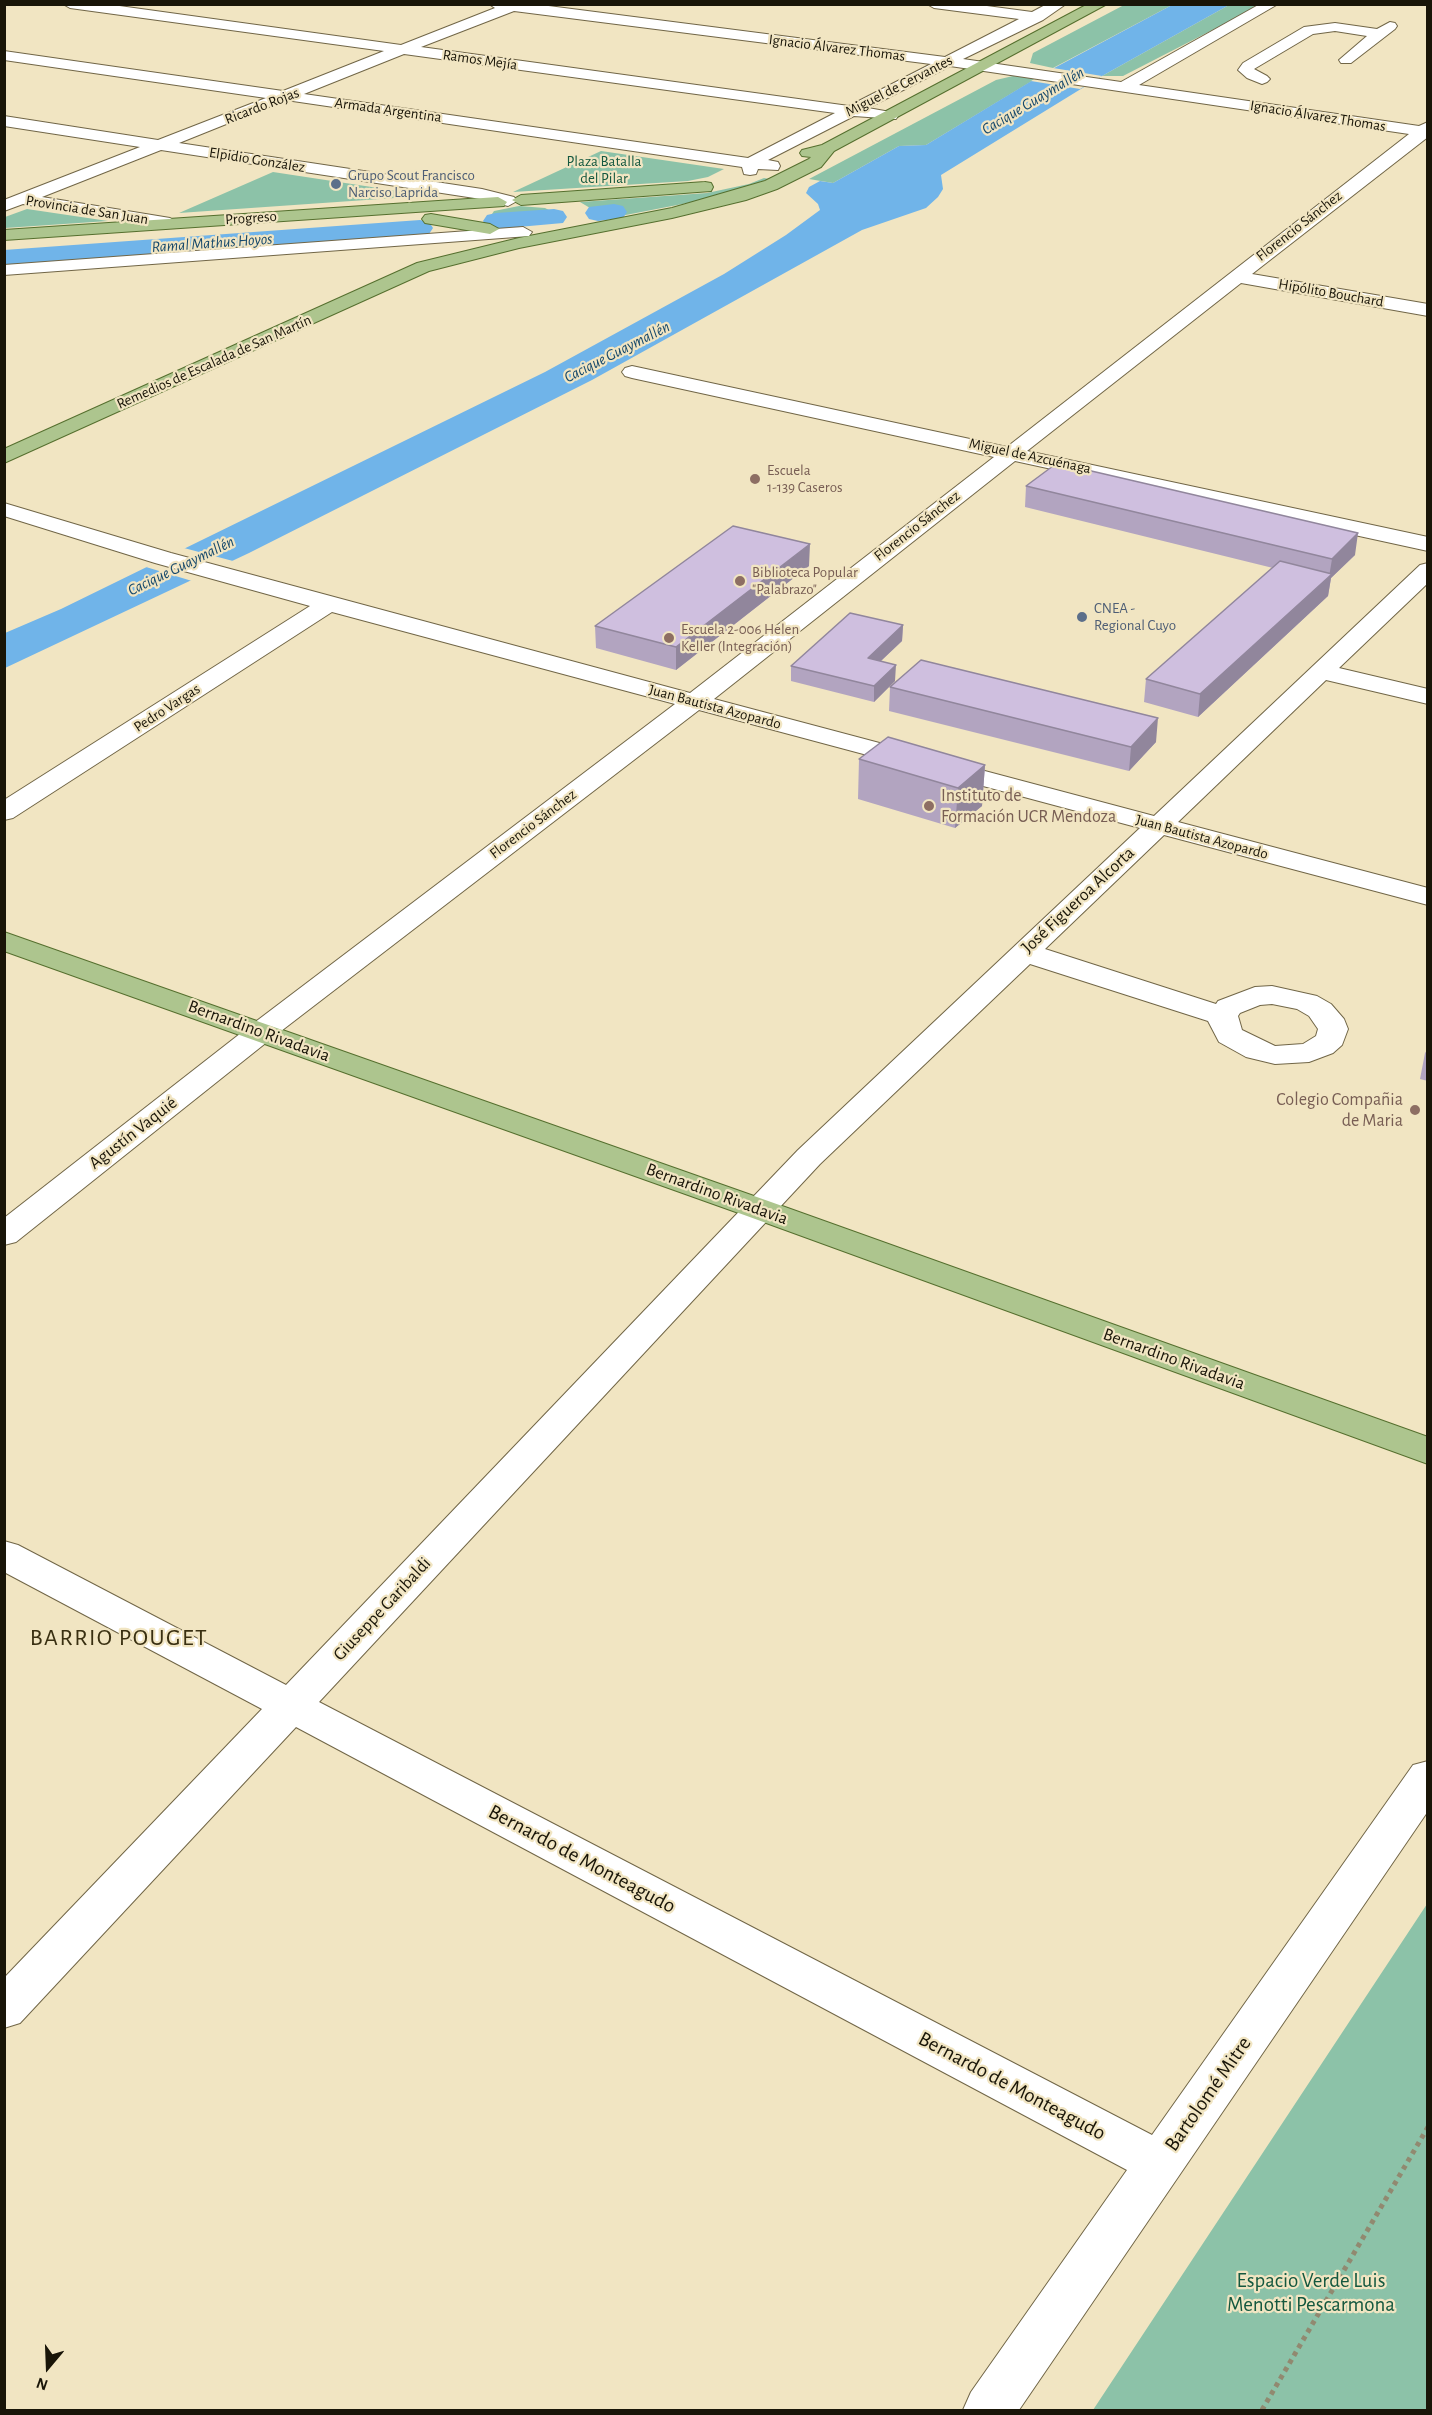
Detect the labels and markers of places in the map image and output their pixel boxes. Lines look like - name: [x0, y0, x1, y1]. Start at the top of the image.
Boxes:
- place label: Grupo Scout Francisco Narciso Laprida: [348, 166, 475, 201]
- marker: Grupo Scout Francisco Narciso Laprida: [329, 177, 343, 191]
- place label: Escuela 1-139 Caseros: [767, 461, 843, 496]
- marker: Escuela 1-139 Caseros: [748, 472, 762, 486]
- place label: Biblioteca Popular "Palabrazo": [752, 563, 858, 598]
- marker: Biblioteca Popular "Palabrazo": [733, 574, 747, 588]
- place label: CNEA - Regional Cuyo: [1094, 599, 1176, 634]
- marker: CNEA - Regional Cuyo: [1075, 610, 1089, 624]
- place label: Escuela 2-006 Helen Keller (Integración): [681, 620, 799, 655]
- marker: Escuela 2-006 Helen Keller (Integración): [662, 631, 676, 645]
- place label: Instituto de Formación UCR Mendoza: [941, 785, 1116, 828]
- marker: Instituto de Formación UCR Mendoza: [922, 799, 936, 813]
- place label: Colegio Compañia de Maria: [1276, 1089, 1403, 1132]
- marker: Colegio Compañia de Maria: [1408, 1103, 1422, 1117]

